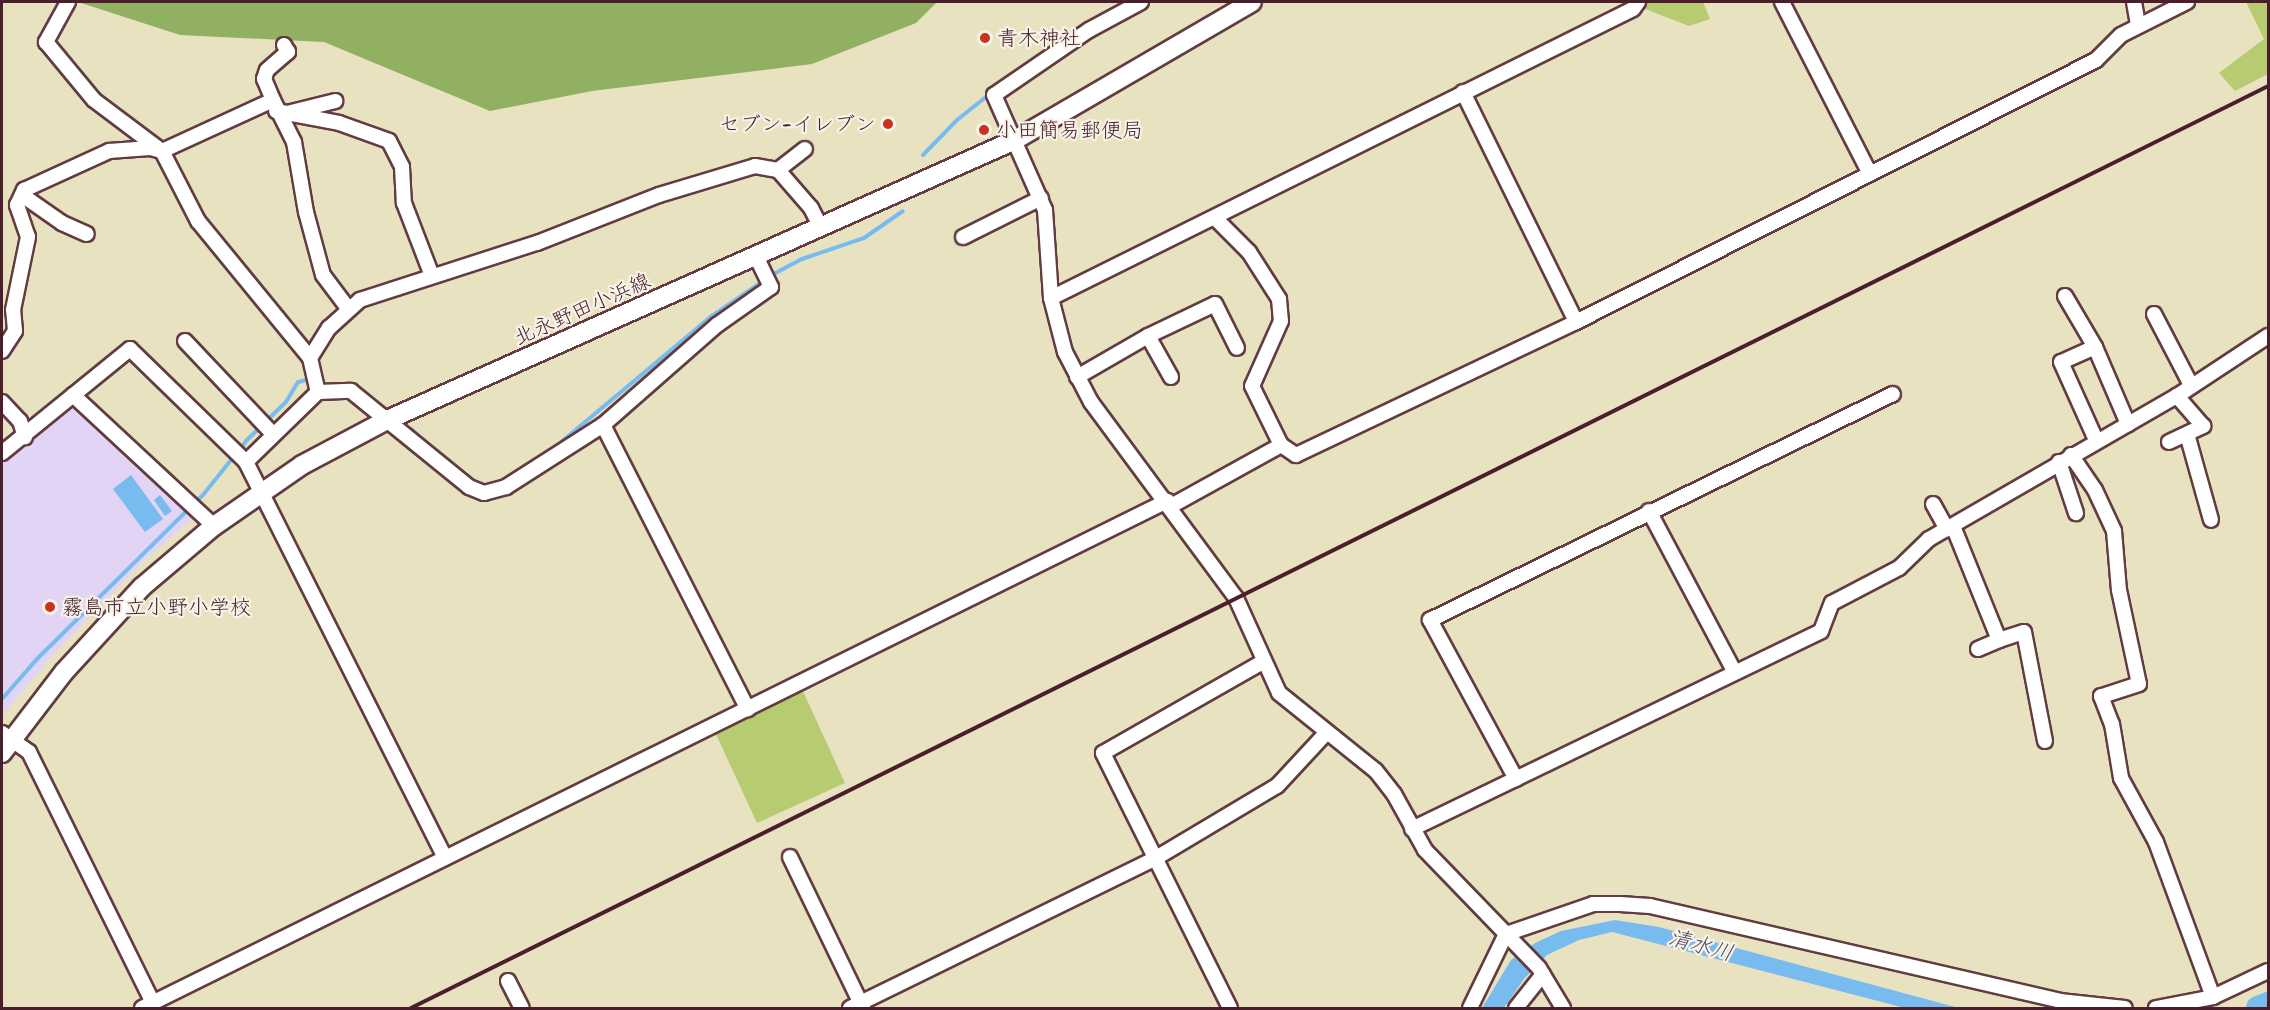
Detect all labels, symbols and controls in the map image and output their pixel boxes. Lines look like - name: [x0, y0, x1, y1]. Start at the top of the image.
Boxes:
- place label: 青木神社: [997, 25, 1081, 51]
- marker: 青木神社: [978, 31, 992, 45]
- place label: セブン-イレブン: [719, 111, 876, 137]
- marker: セブン-イレブン: [881, 117, 895, 131]
- place label: 小田簡易郵便局: [996, 117, 1143, 143]
- marker: 小田簡易郵便局: [977, 123, 991, 137]
- street label: 北永野田小浜線: [510, 268, 654, 350]
- place label: 霧島市立小野小学校: [62, 594, 251, 620]
- marker: 霧島市立小野小学校: [43, 600, 57, 614]
- water label: 清水川: [1666, 924, 1736, 966]

